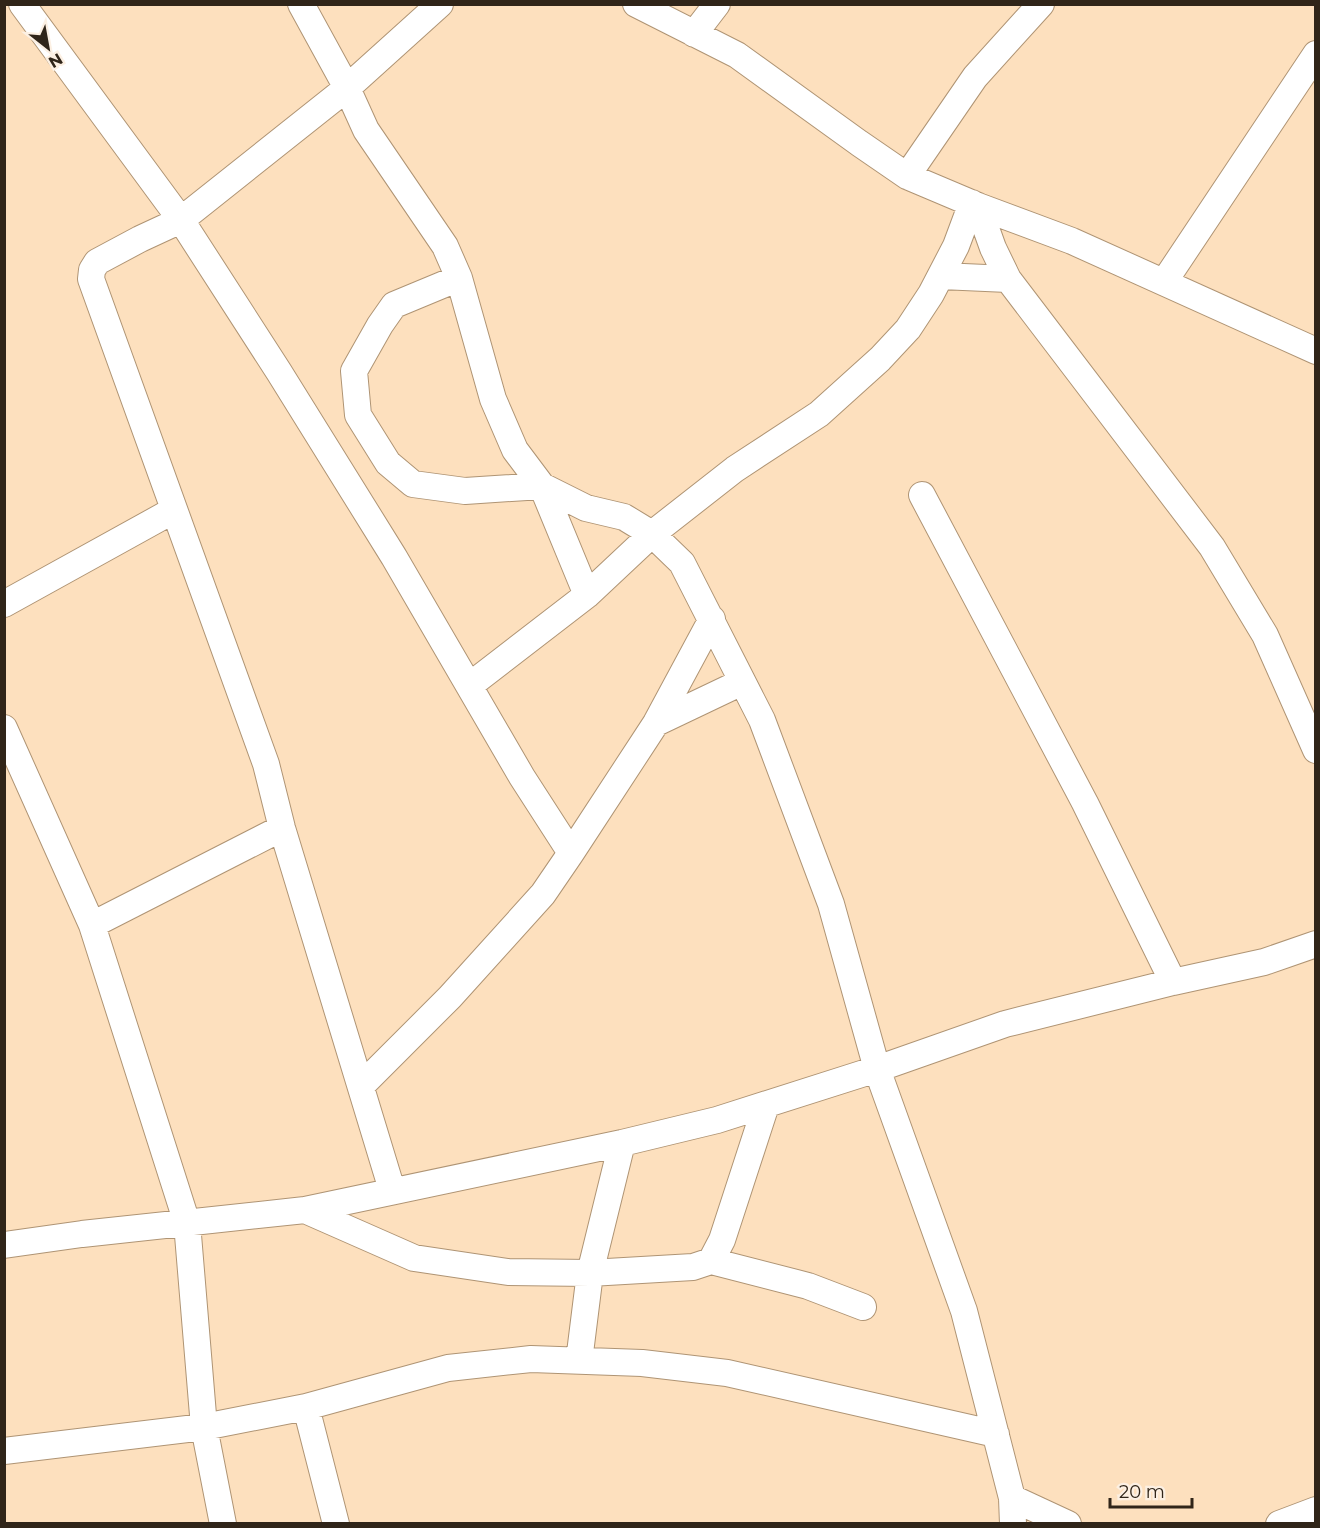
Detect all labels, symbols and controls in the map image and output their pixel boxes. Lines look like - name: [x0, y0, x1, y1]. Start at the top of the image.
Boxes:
- north arrow: [18, 18, 78, 78]
- text: N: [45, 49, 66, 72]
- scale bar: [1110, 1471, 1192, 1509]
- text: 20 m: [1119, 1481, 1165, 1503]

